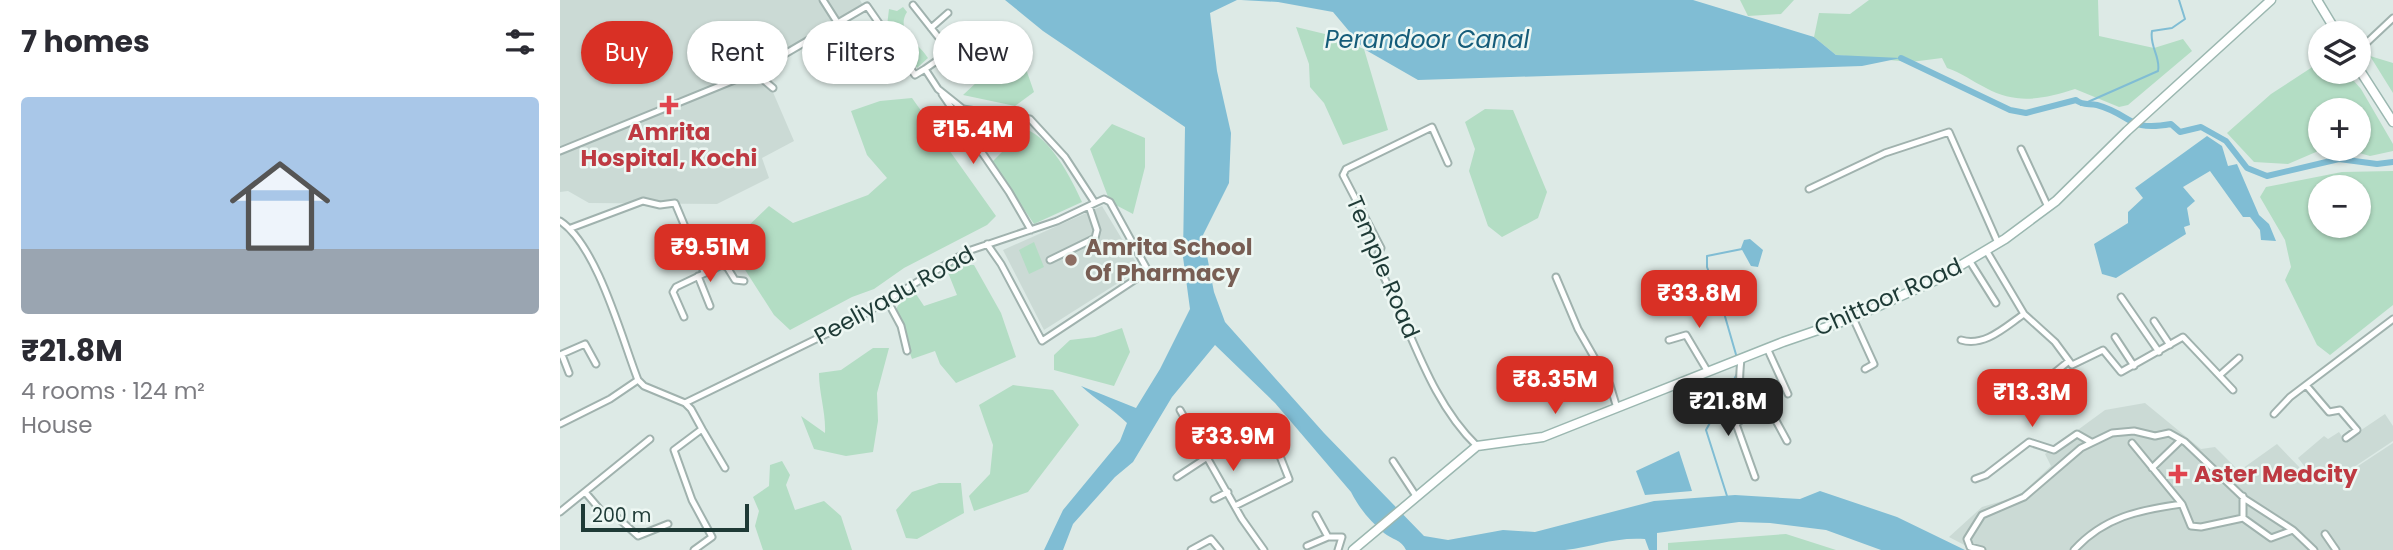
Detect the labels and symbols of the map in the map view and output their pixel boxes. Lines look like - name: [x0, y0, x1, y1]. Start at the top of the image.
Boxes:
- water label: Perandoor Canal: [1325, 23, 1529, 56]
- marker: Amrita Hospital, Kochi: [659, 95, 679, 115]
- pin: ₹15.4M: [916, 106, 1030, 166]
- place label: Amrita Hospital, Kochi: [581, 116, 757, 174]
- street label: Temple Road: [1339, 191, 1427, 343]
- pin: ₹9.51M: [653, 224, 767, 284]
- place label: Amrita School Of Pharmacy: [1085, 231, 1252, 289]
- street label: Peeliyadu Road: [808, 238, 980, 352]
- street label: Chittoor Road: [1809, 250, 1967, 344]
- marker: Amrita School Of Pharmacy: [1063, 252, 1079, 268]
- pin: ₹33.8M: [1642, 270, 1756, 330]
- pin: ₹8.35M: [1498, 356, 1612, 416]
- pin: ₹13.3M: [1975, 370, 2089, 429]
- pin: ₹21.8M: [1671, 378, 1785, 438]
- pin: ₹33.9M: [1176, 414, 1290, 473]
- place label: Aster Medcity: [2194, 458, 2358, 490]
- marker: Aster Medcity: [2168, 464, 2188, 484]
- scale bar: [581, 501, 749, 533]

